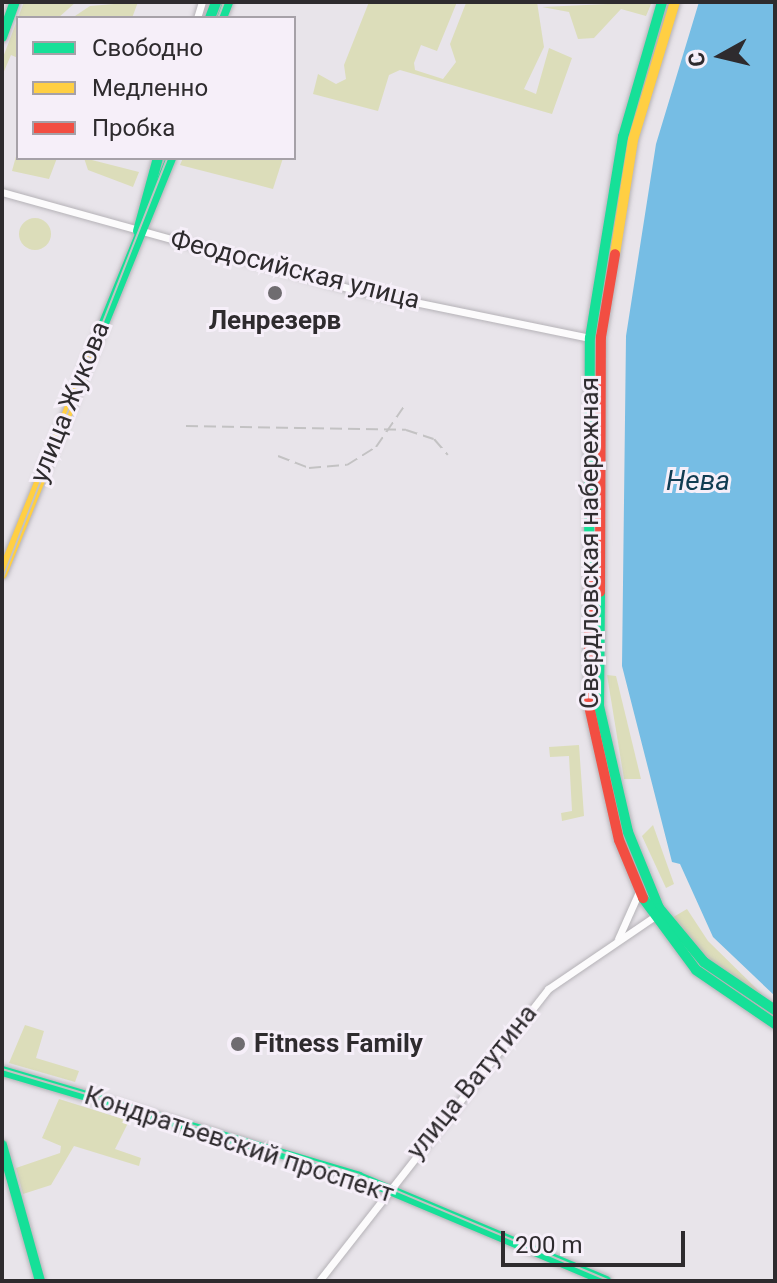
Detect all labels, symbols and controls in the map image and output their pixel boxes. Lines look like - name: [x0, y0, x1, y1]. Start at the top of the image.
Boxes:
- legend: [16, 16, 296, 160]
- north arrow: [681, 16, 761, 96]
- text: Свободно: [92, 34, 203, 62]
- text: С: [683, 51, 710, 68]
- text: Медленно: [92, 74, 208, 102]
- text: Пробка: [92, 114, 175, 142]
- street label: Феодосийская улица: [167, 224, 423, 316]
- marker: Ленрезерв: [266, 284, 284, 302]
- place label: Ленрезерв: [209, 305, 341, 337]
- street label: улица Жукова: [24, 317, 116, 487]
- street label: Свердловская набережная: [574, 377, 606, 709]
- water label: Нева: [666, 464, 730, 498]
- street label: улица Ватутина: [400, 999, 544, 1165]
- place label: Fitness Family: [254, 1028, 423, 1060]
- marker: Fitness Family: [229, 1035, 247, 1053]
- street label: Кондратьевский проспект: [80, 1080, 398, 1210]
- scale bar: [505, 1215, 689, 1265]
- text: 200 m: [515, 1231, 582, 1259]

